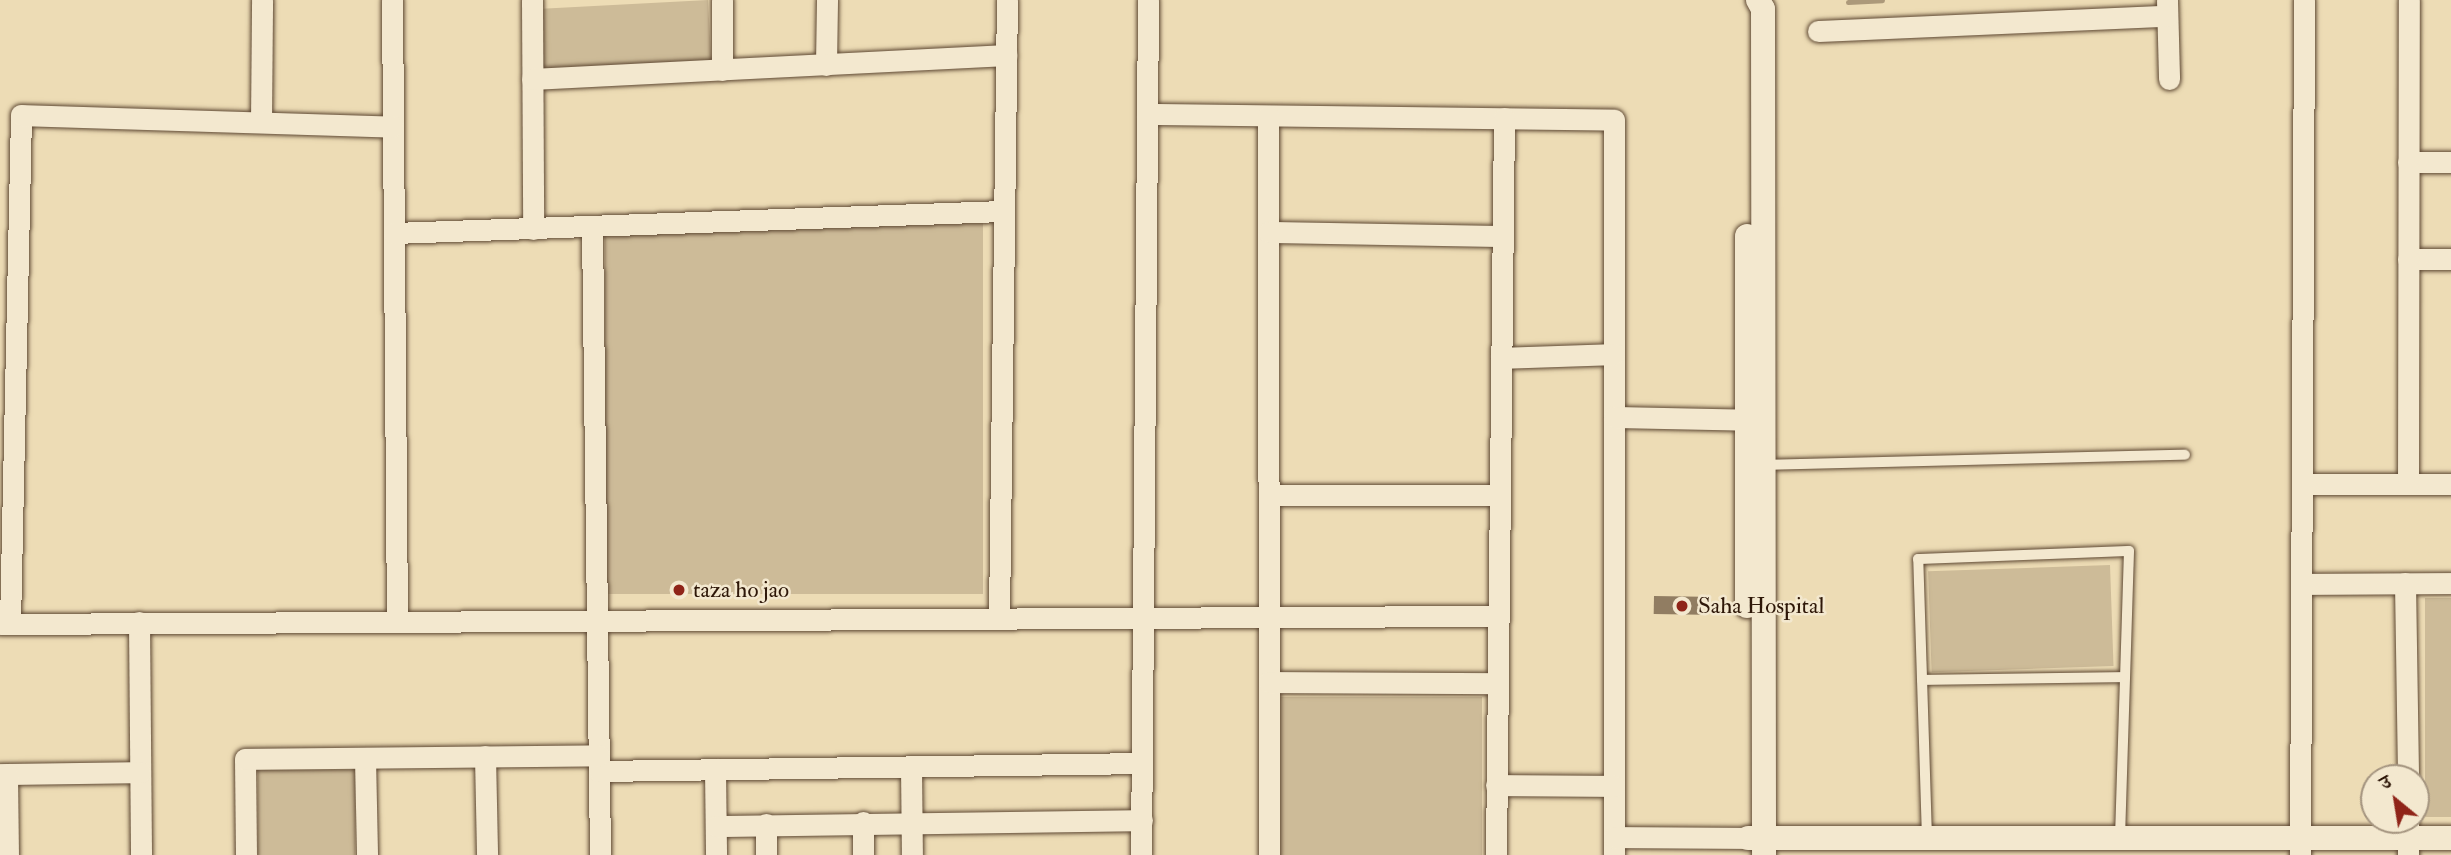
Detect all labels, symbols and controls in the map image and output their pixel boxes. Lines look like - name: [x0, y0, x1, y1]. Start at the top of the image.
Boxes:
- place label: taza ho jao: [693, 576, 789, 604]
- marker: taza ho jao: [671, 582, 687, 598]
- place label: Saha Hospital: [1698, 592, 1824, 620]
- marker: Saha Hospital: [1672, 596, 1692, 616]
- north arrow: [2360, 764, 2430, 834]
- text: उ: [2375, 770, 2396, 795]

